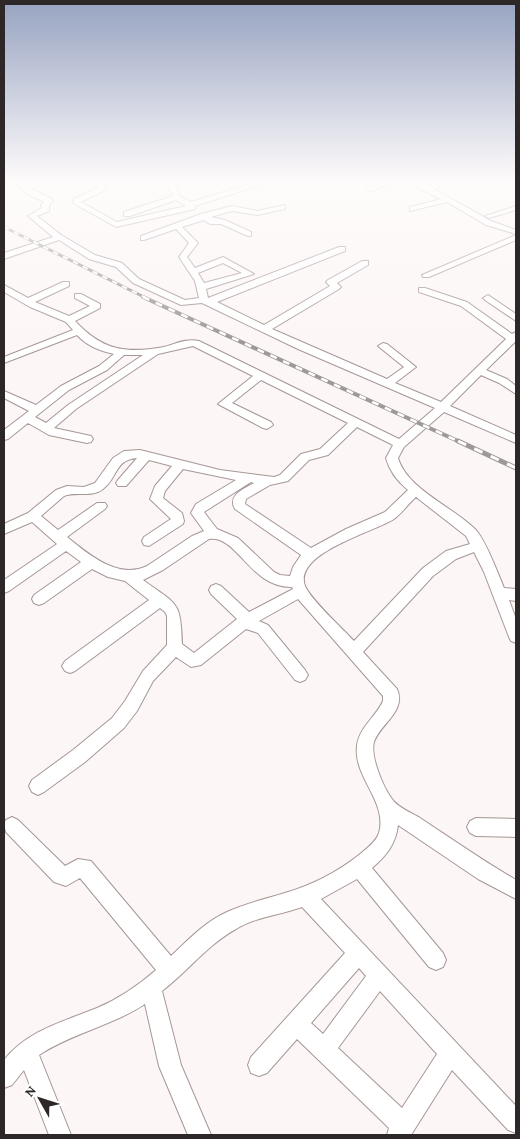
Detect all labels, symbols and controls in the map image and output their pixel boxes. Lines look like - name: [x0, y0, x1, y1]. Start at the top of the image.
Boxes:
- north arrow: [15, 1074, 65, 1124]
- text: N: [21, 1082, 39, 1100]

